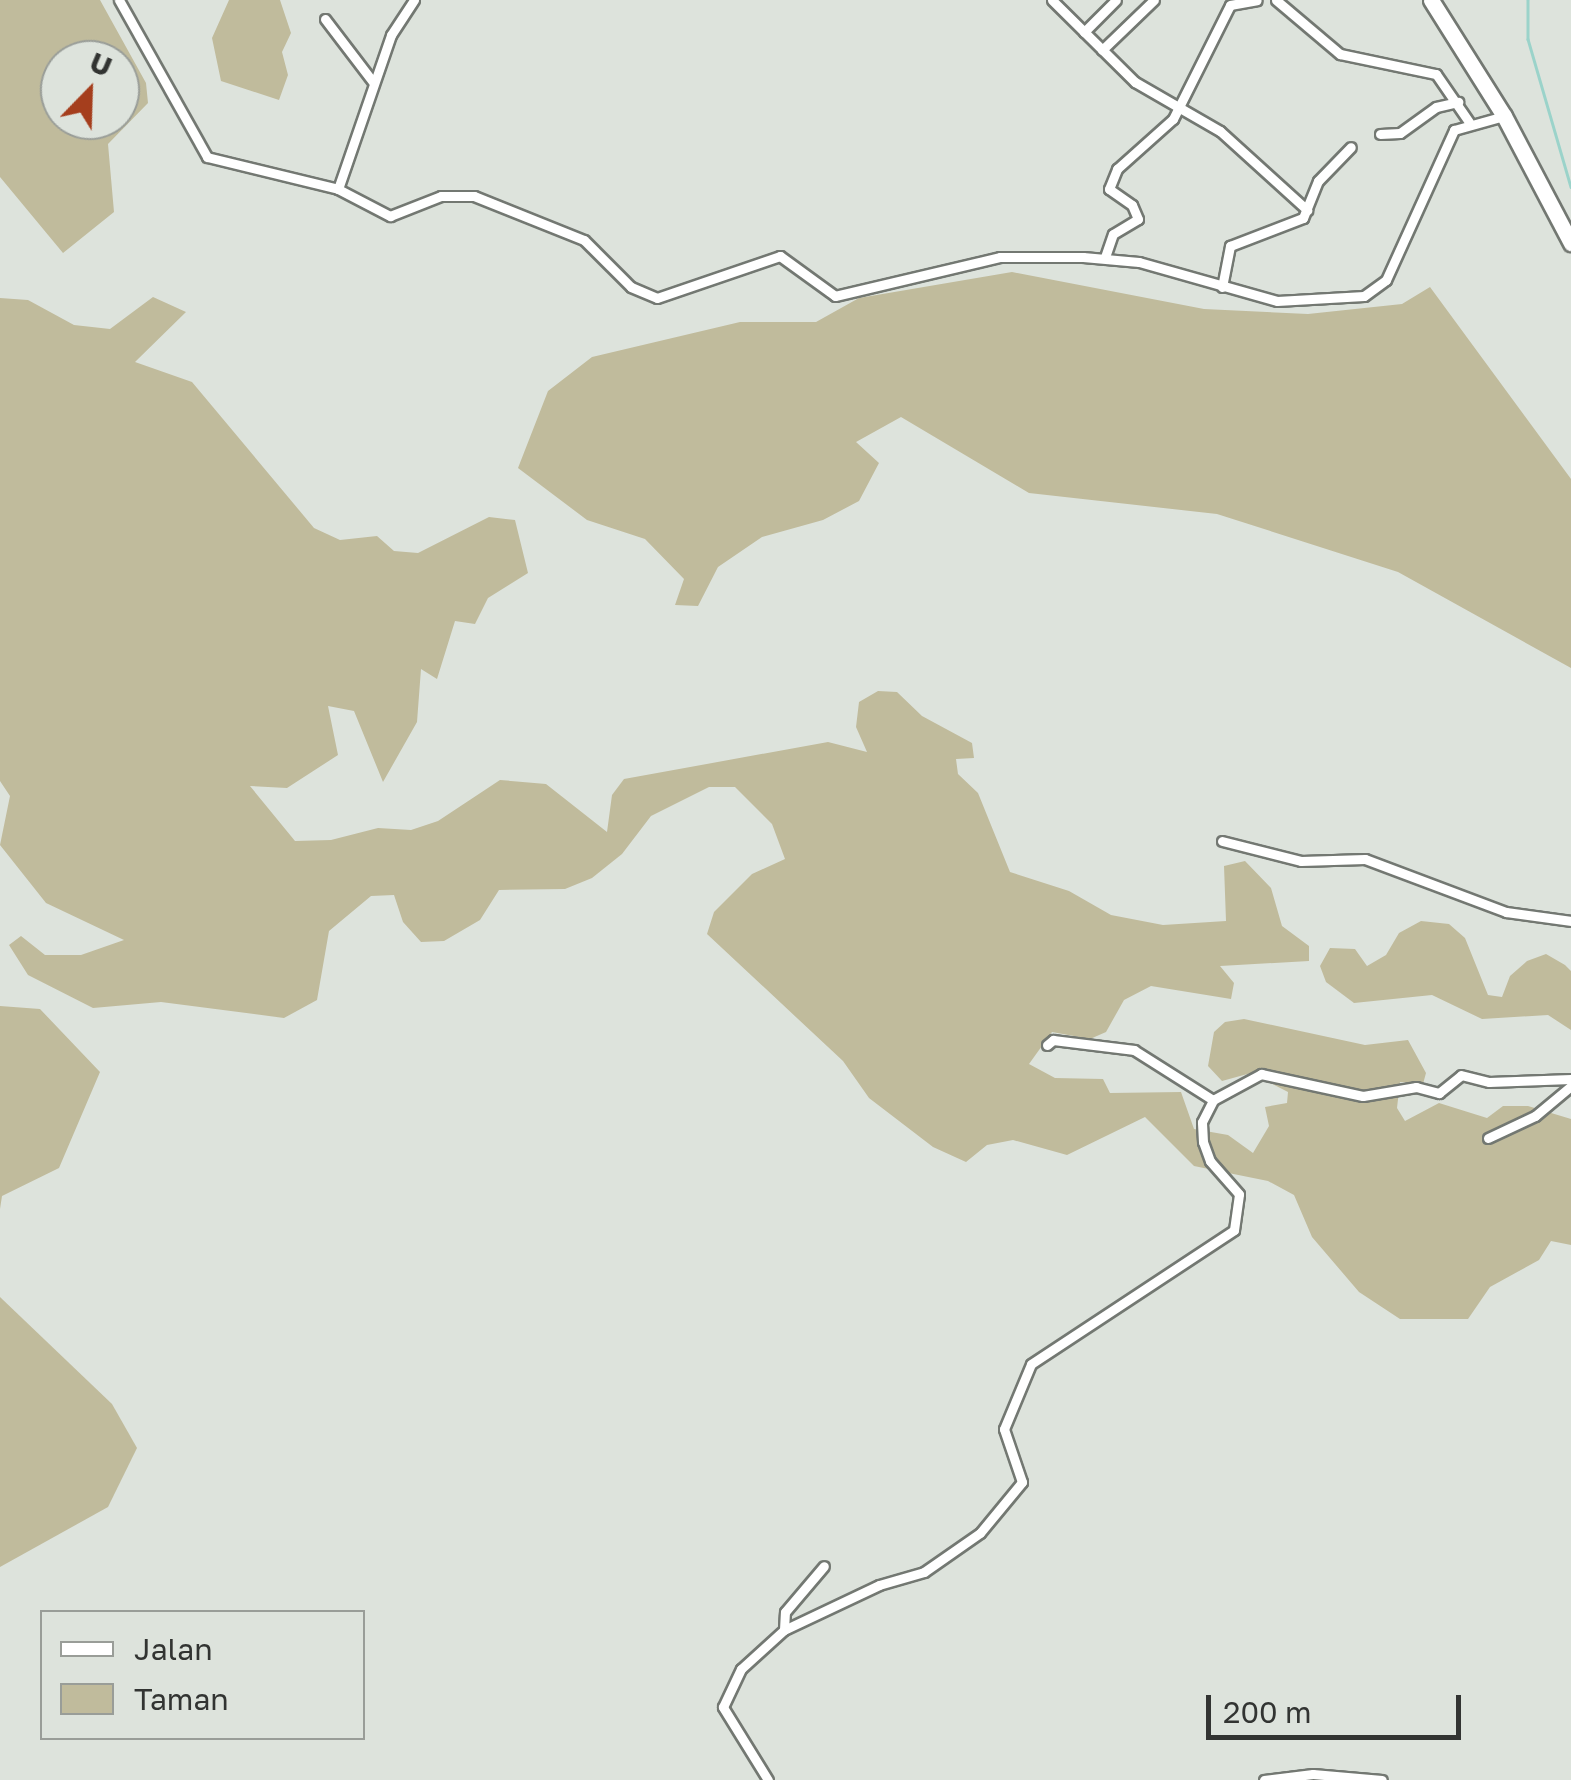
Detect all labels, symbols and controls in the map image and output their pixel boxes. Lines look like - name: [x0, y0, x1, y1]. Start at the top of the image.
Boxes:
- north arrow: [40, 40, 140, 140]
- text: U: [85, 45, 117, 83]
- legend: [40, 1610, 365, 1740]
- text: Jalan: [134, 1631, 213, 1667]
- scale bar: [1211, 1675, 1466, 1737]
- text: Taman: [134, 1681, 229, 1717]
- text: 200 m: [1223, 1694, 1312, 1730]

